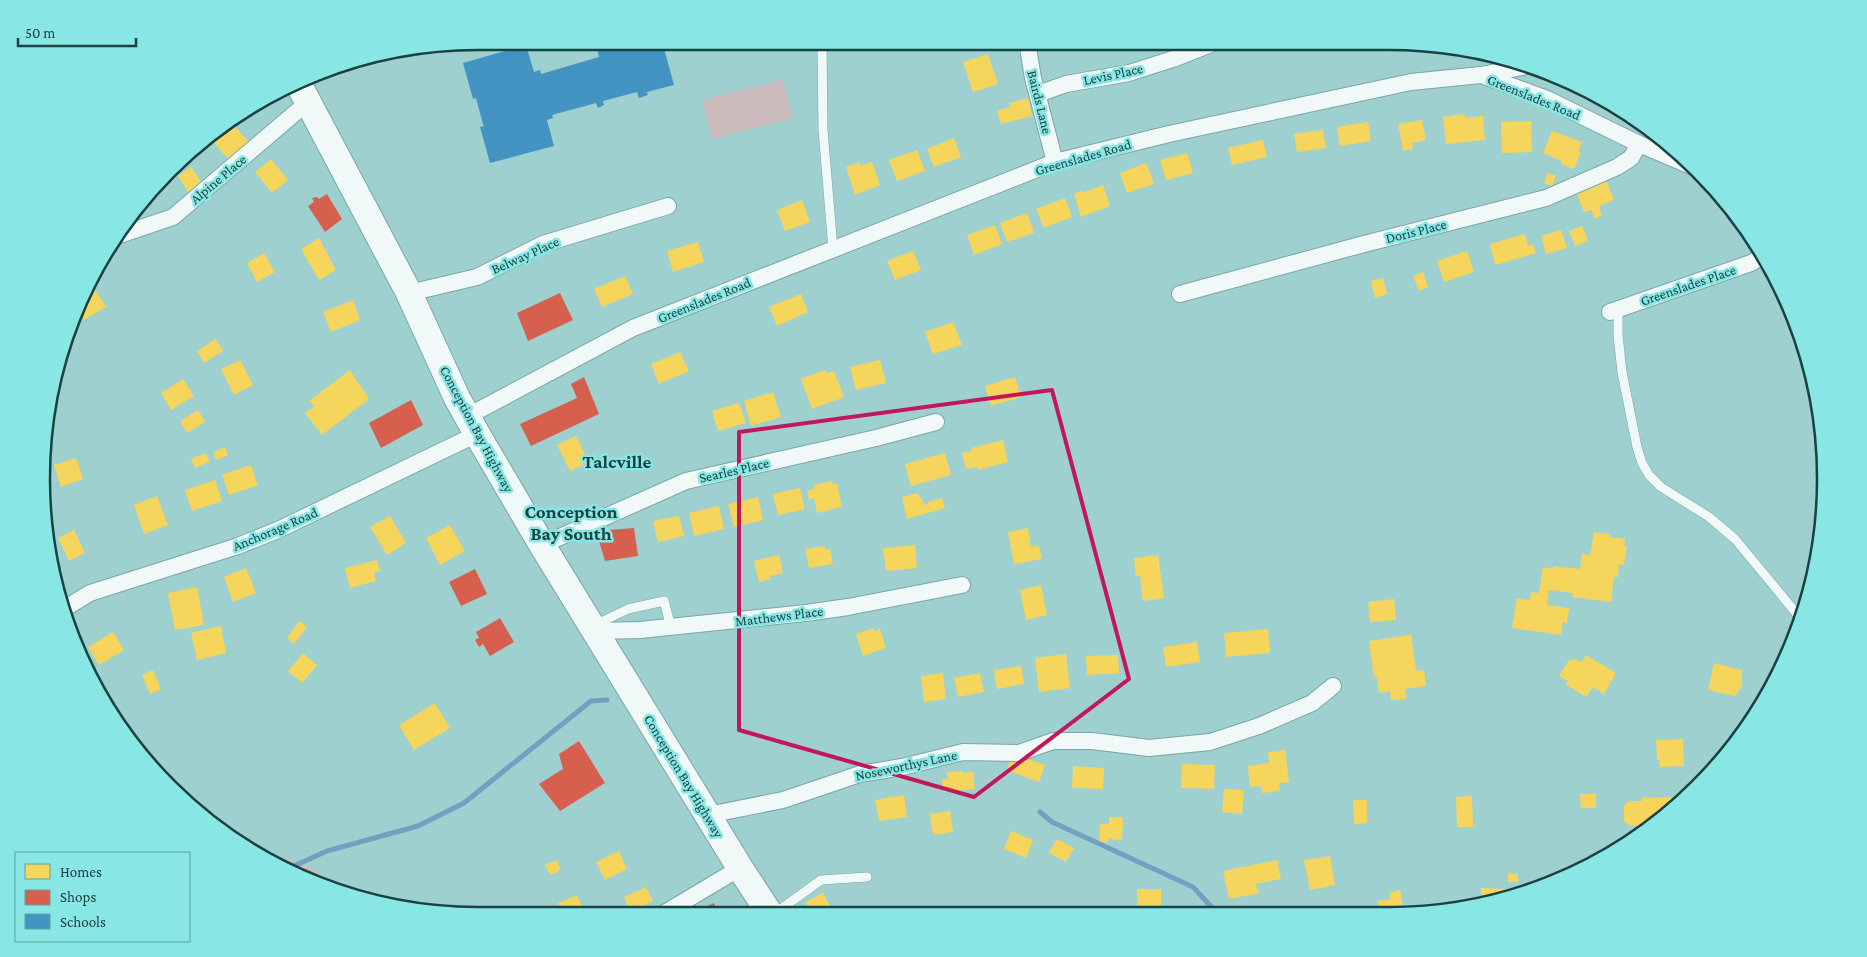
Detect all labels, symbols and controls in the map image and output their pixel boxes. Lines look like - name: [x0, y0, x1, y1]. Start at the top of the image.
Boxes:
- scale bar: [18, 15, 135, 47]
- text: 50 m: [25, 25, 55, 41]
- street label: Levis Place: [1082, 60, 1144, 88]
- street label: Bairds Lane: [1024, 68, 1056, 136]
- street label: Greenslades Road: [1485, 71, 1583, 123]
- street label: Greenslades Road: [1033, 135, 1133, 178]
- street label: Alpine Place: [187, 151, 249, 207]
- street label: Doris Place: [1384, 216, 1448, 246]
- street label: Belway Place: [489, 233, 561, 277]
- street label: Greenslades Place: [1638, 261, 1738, 309]
- street label: Greenslades Road: [655, 274, 753, 326]
- street label: Conception Bay Highway: [437, 363, 517, 495]
- district label: Talcville: [583, 451, 652, 472]
- street label: Searles Place: [698, 454, 770, 486]
- district label: Conception Bay South: [524, 501, 618, 544]
- street label: Anchorage Road: [230, 504, 320, 554]
- street label: Matthews Place: [734, 603, 824, 629]
- street label: Conception Bay Highway: [641, 712, 727, 841]
- street label: Noseworthys Lane: [854, 746, 958, 784]
- legend: [15, 852, 190, 942]
- text: Homes: [60, 864, 102, 880]
- text: Shops: [60, 889, 96, 906]
- text: Schools: [60, 914, 106, 930]

